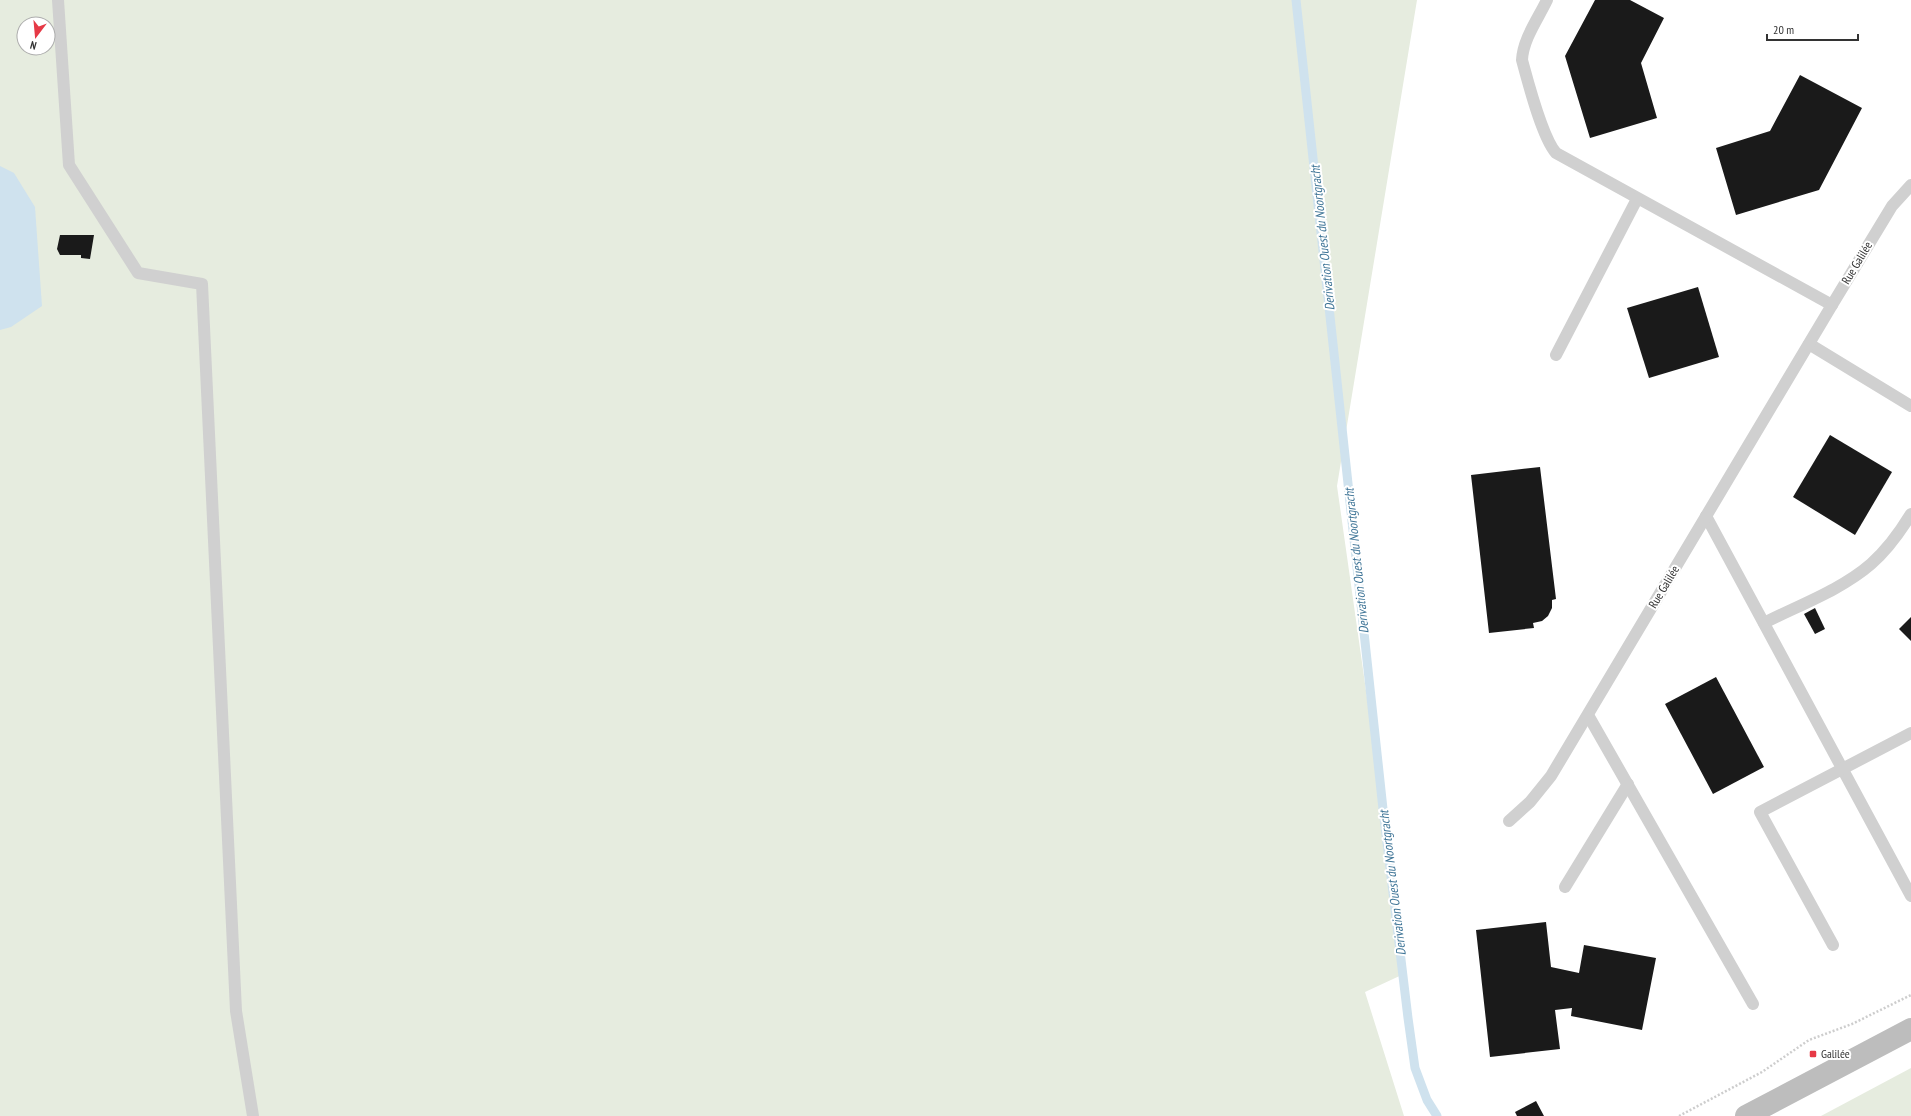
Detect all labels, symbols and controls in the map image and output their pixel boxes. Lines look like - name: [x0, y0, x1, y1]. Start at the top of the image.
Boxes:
- north arrow: [16, 16, 56, 56]
- scale bar: [1767, 16, 1858, 42]
- text: 20 m: [1773, 22, 1794, 37]
- text: N: [28, 38, 38, 53]
- water label: Derivation Ouest du Noortgracht: [1306, 163, 1339, 311]
- street label: Rue Galilée: [1838, 239, 1875, 287]
- water label: Derivation Ouest du Noortgracht: [1340, 486, 1373, 634]
- street label: Rue Galilée: [1645, 563, 1682, 611]
- water label: Derivation Ouest du Noortgracht: [1375, 808, 1410, 956]
- place label: Galilée: [1821, 1046, 1850, 1061]
- marker: Galilée: [1808, 1049, 1818, 1059]

